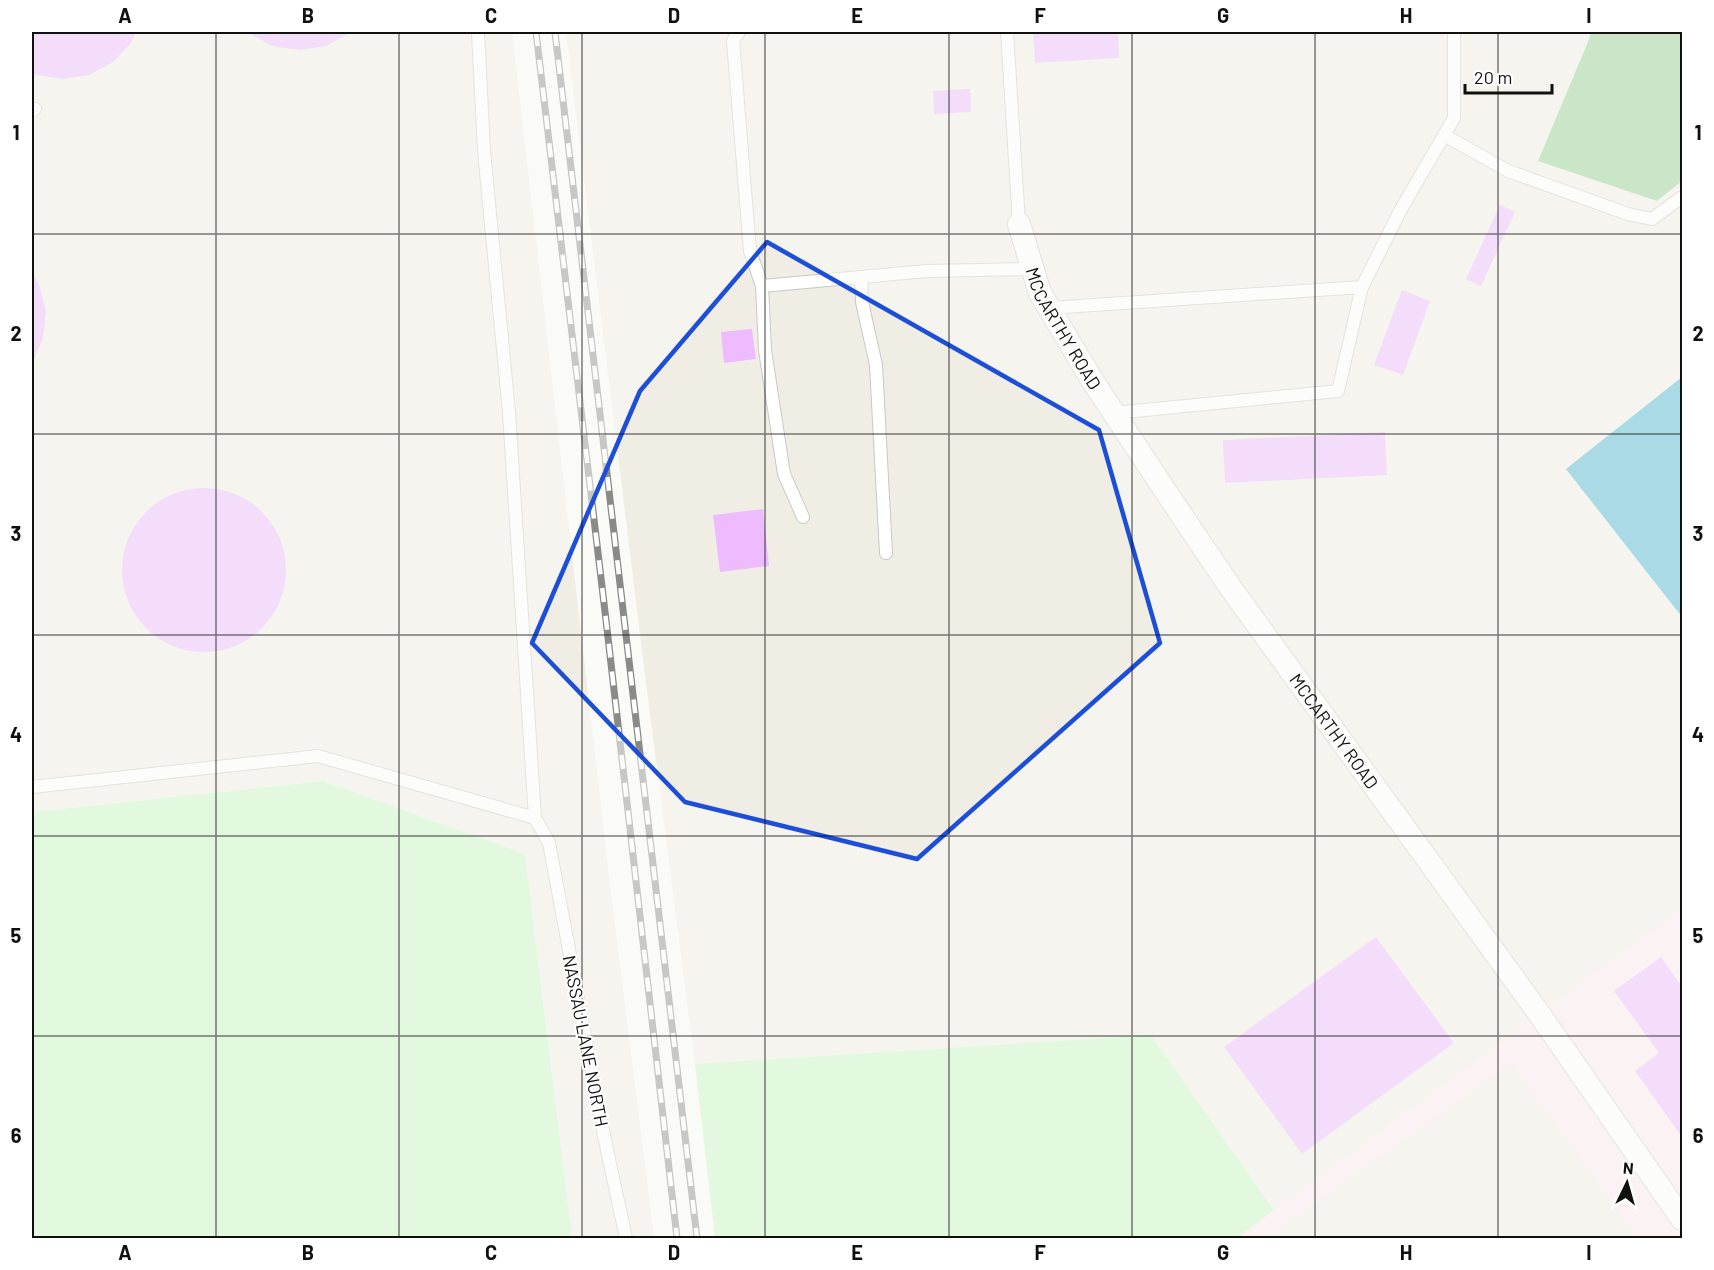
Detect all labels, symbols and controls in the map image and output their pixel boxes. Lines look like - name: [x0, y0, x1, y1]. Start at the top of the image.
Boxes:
- text: A: [118, 3, 132, 27]
- text: B: [302, 3, 314, 27]
- text: C: [485, 3, 497, 27]
- text: D: [668, 3, 680, 27]
- text: E: [851, 3, 863, 27]
- text: F: [1034, 3, 1046, 27]
- text: G: [1217, 3, 1229, 27]
- text: H: [1400, 3, 1412, 27]
- text: I: [1586, 3, 1592, 27]
- scale bar: [1465, 57, 1552, 95]
- text: 20 m: [1474, 66, 1512, 88]
- text: 1: [12, 120, 20, 144]
- text: 1: [1694, 120, 1702, 144]
- street label: MCCARTHY ROAD: [1022, 264, 1106, 394]
- text: 2: [10, 321, 22, 345]
- text: 2: [1692, 321, 1704, 345]
- text: 3: [11, 521, 21, 545]
- text: 3: [1693, 521, 1703, 545]
- street label: MCCARTHY ROAD: [1285, 669, 1383, 793]
- text: 4: [10, 722, 22, 746]
- text: 4: [1692, 722, 1704, 746]
- text: 5: [11, 923, 22, 947]
- text: 5: [1693, 923, 1704, 947]
- street label: NASSAU LANE NORTH: [559, 953, 613, 1129]
- text: 6: [11, 1123, 22, 1147]
- text: 6: [1693, 1123, 1704, 1147]
- north arrow: [1597, 1153, 1657, 1213]
- text: N: [1622, 1158, 1634, 1177]
- text: A: [118, 1240, 132, 1264]
- text: B: [302, 1240, 314, 1264]
- text: C: [485, 1240, 497, 1264]
- text: D: [668, 1240, 680, 1264]
- text: E: [851, 1240, 863, 1264]
- text: F: [1034, 1240, 1046, 1264]
- text: G: [1217, 1240, 1229, 1264]
- text: H: [1400, 1240, 1412, 1264]
- text: I: [1586, 1240, 1592, 1264]

